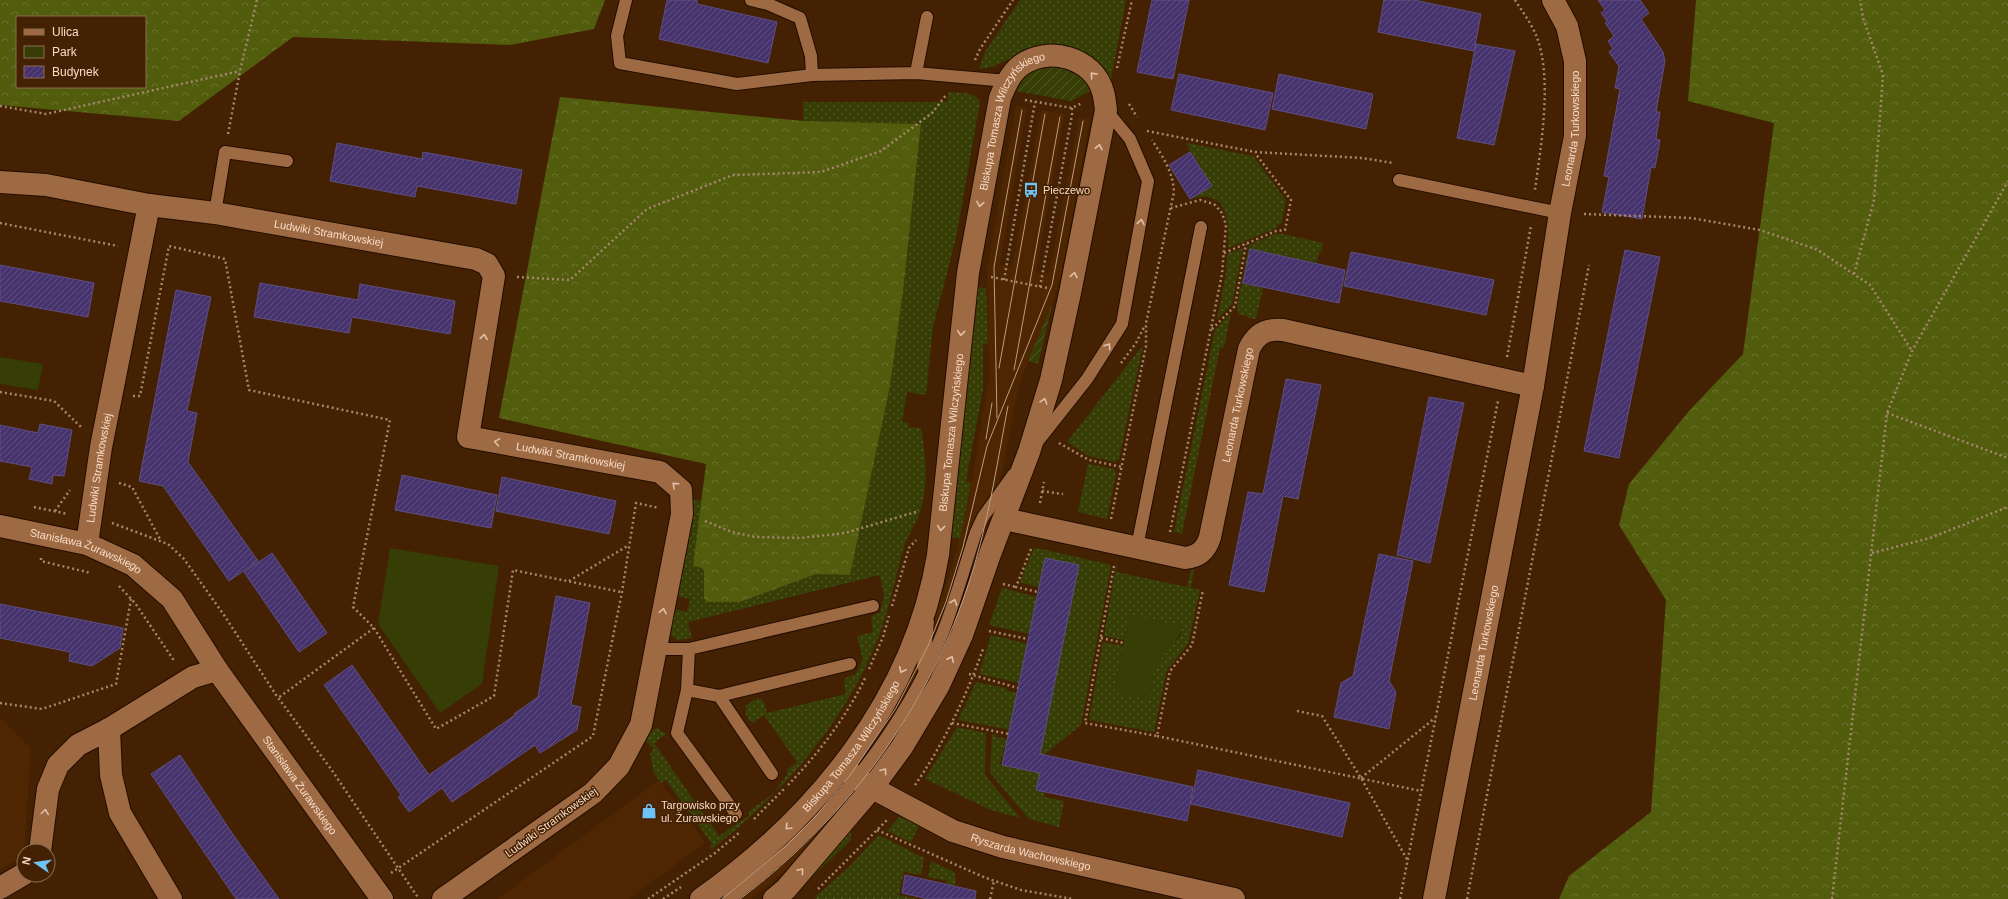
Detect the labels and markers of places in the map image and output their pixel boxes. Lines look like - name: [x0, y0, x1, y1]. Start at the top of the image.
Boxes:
- bus stop icon: Pieczewo: [1022, 181, 1040, 199]
- place label: Pieczewo: [1043, 184, 1090, 196]
- place label: Targowisko przy ul. Żurawskiego: [661, 799, 740, 824]
- shop icon: Targowisko przy ul. Żurawskiego: [640, 802, 658, 820]

